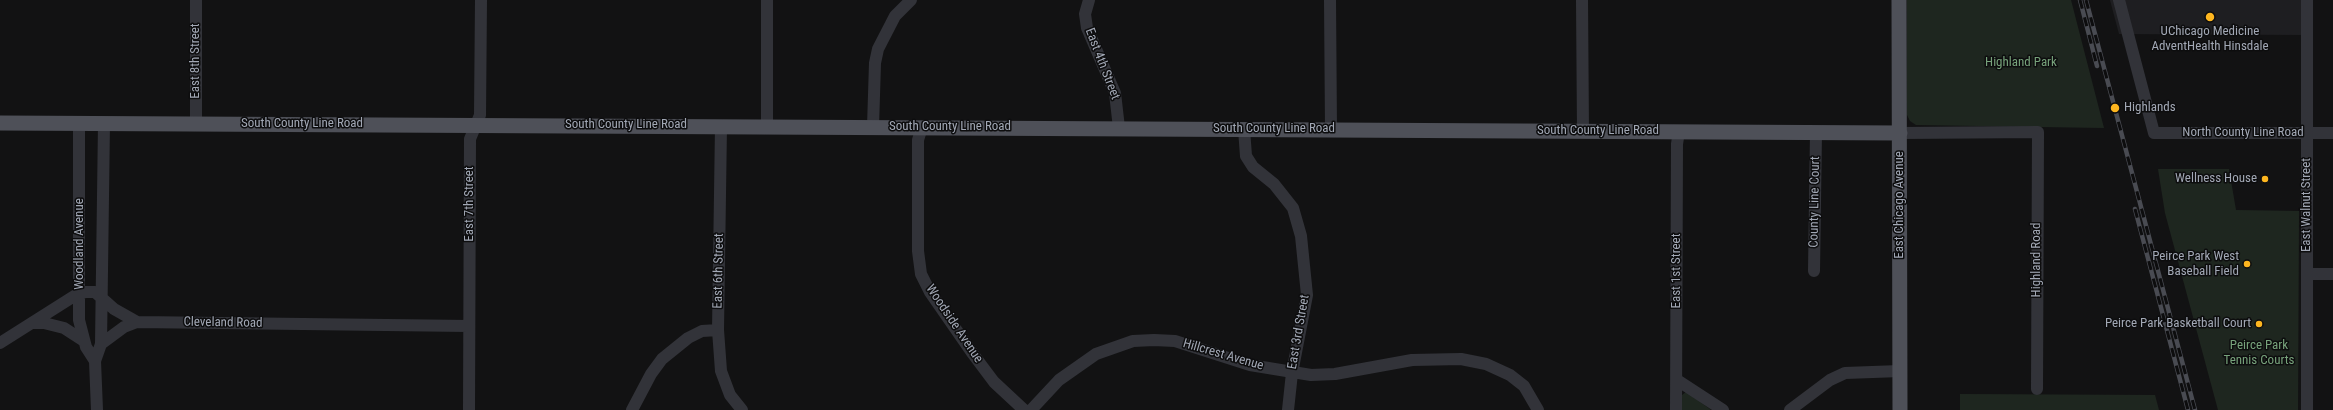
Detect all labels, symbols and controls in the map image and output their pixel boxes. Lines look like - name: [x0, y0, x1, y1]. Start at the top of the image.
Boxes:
- marker: UChicago Medicine AdventHealth Hinsdale: [2204, 11, 2216, 23]
- street label: East 8th Street: [188, 23, 204, 99]
- place label: UChicago Medicine AdventHealth Hinsdale: [2151, 24, 2269, 55]
- street label: East 4th Street: [1081, 26, 1123, 102]
- park label: Highland Park: [1985, 55, 2057, 71]
- place label: Highlands: [2124, 100, 2176, 116]
- marker: Highlands: [2109, 102, 2121, 114]
- street label: South County Line Road: [241, 116, 363, 132]
- street label: South County Line Road: [565, 117, 687, 133]
- street label: South County Line Road: [889, 119, 1011, 135]
- street label: South County Line Road: [1213, 121, 1335, 137]
- street label: South County Line Road: [1537, 123, 1659, 139]
- street label: North County Line Road: [2182, 125, 2304, 141]
- street label: East Chicago Avenue: [1892, 151, 1908, 259]
- street label: County Line Court: [1806, 156, 1824, 248]
- street label: East Walnut Street: [2299, 158, 2315, 252]
- street label: East 7th Street: [462, 166, 478, 242]
- place label: Wellness House: [2175, 171, 2257, 187]
- marker: Wellness House: [2260, 174, 2270, 184]
- street label: Woodland Avenue: [72, 198, 88, 290]
- street label: Highland Road: [2029, 223, 2045, 297]
- street label: East 6th Street: [711, 233, 727, 309]
- street label: East 1st Street: [1669, 233, 1685, 309]
- place label: Peirce Park West Baseball Field: [2152, 249, 2239, 280]
- marker: Peirce Park West Baseball Field: [2242, 259, 2252, 269]
- street label: Woodside Avenue: [922, 282, 986, 366]
- street label: East 3rd Street: [1285, 293, 1313, 371]
- street label: Cleveland Road: [183, 315, 263, 331]
- place label: Peirce Park Basketball Court: [2105, 316, 2251, 332]
- marker: Peirce Park Basketball Court: [2254, 319, 2264, 329]
- street label: Hillcrest Avenue: [1181, 336, 1265, 374]
- park label: Peirce Park Tennis Courts: [2224, 338, 2294, 369]

